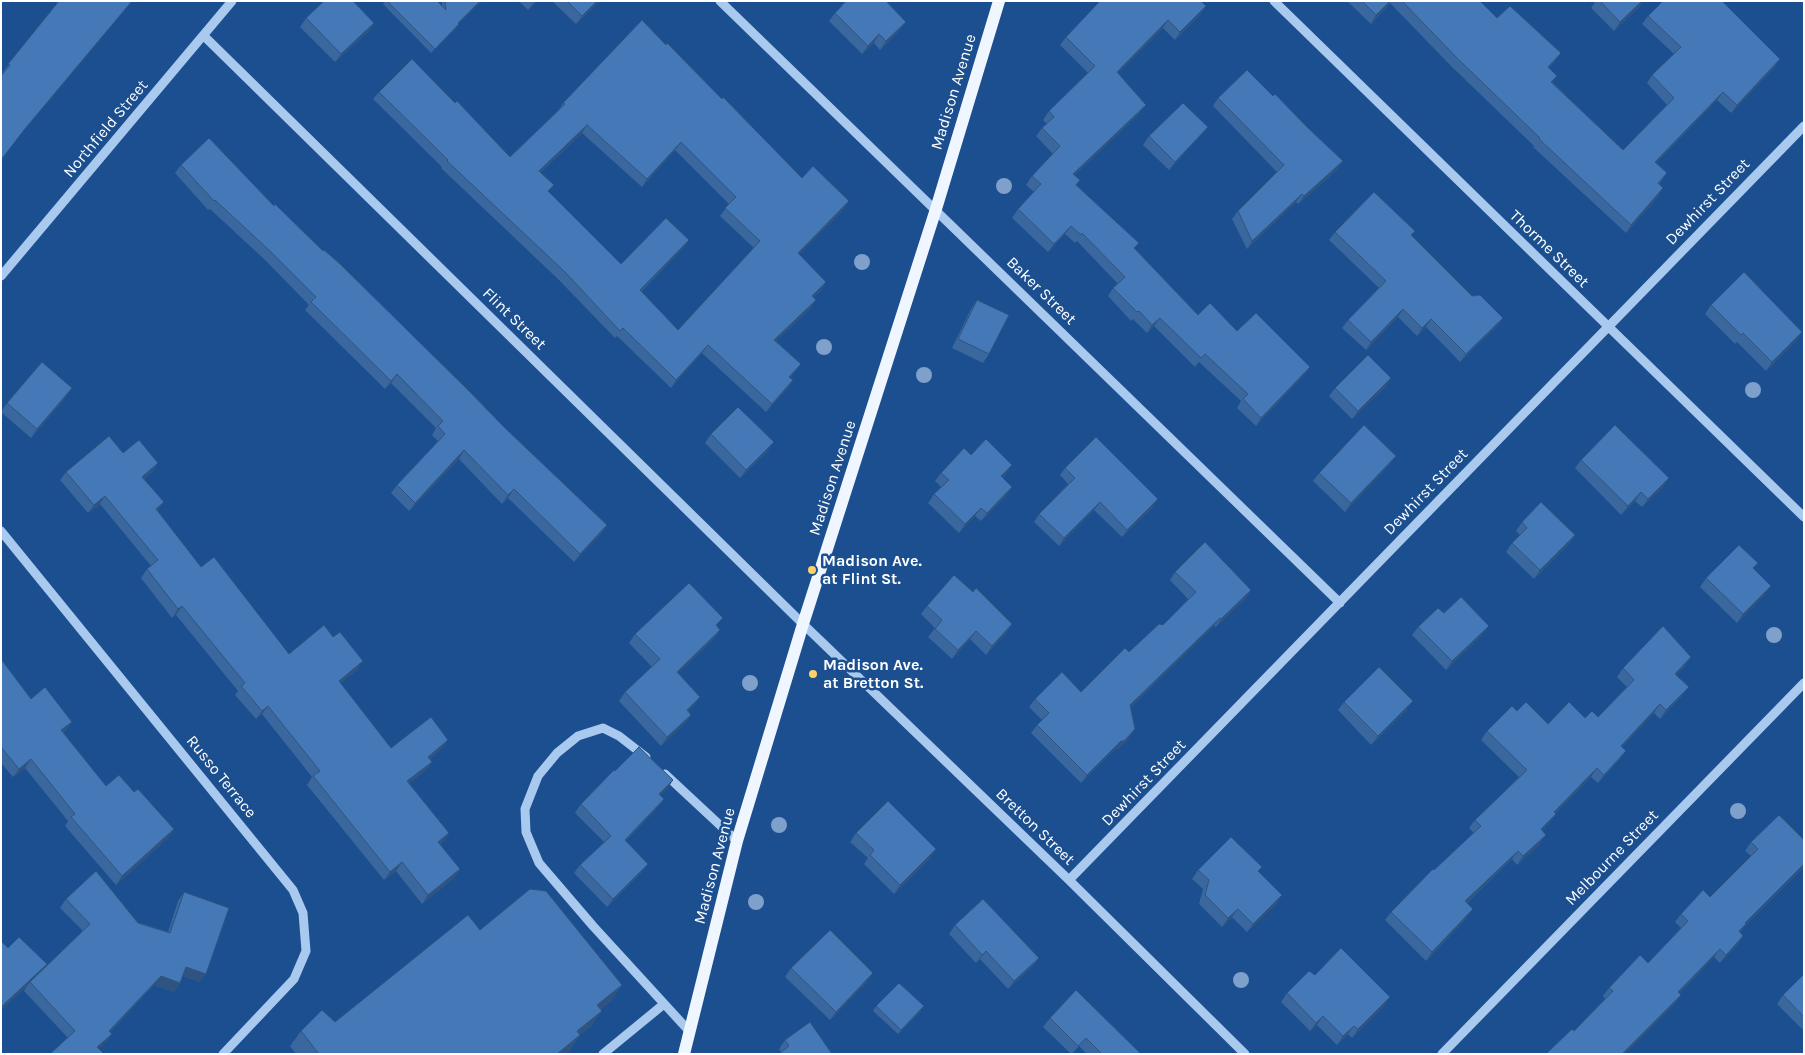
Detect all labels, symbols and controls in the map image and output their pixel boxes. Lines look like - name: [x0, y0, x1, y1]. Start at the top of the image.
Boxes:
- street label: Madison Avenue: [927, 32, 981, 152]
- street label: Northfield Street: [60, 76, 152, 182]
- street label: Dewhirst Street: [1662, 155, 1754, 249]
- street label: Thorme Street: [1505, 206, 1593, 292]
- street label: Baker Street: [1002, 253, 1080, 329]
- street label: Flint Street: [478, 284, 550, 354]
- street label: Madison Avenue: [805, 418, 861, 538]
- street label: Dewhirst Street: [1380, 445, 1472, 539]
- place label: Madison Ave. at Flint St.: [822, 551, 922, 589]
- marker: Madison Ave. at Flint St.: [806, 564, 818, 576]
- place label: Madison Ave. at Bretton St.: [823, 655, 923, 693]
- marker: Madison Ave. at Bretton St.: [807, 668, 819, 680]
- street label: Russo Terrace: [182, 732, 260, 822]
- street label: Dewhirst Street: [1098, 736, 1190, 830]
- street label: Bretton Street: [992, 785, 1078, 869]
- street label: Madison Avenue: [690, 806, 740, 926]
- street label: Melbourne Street: [1561, 806, 1663, 910]

